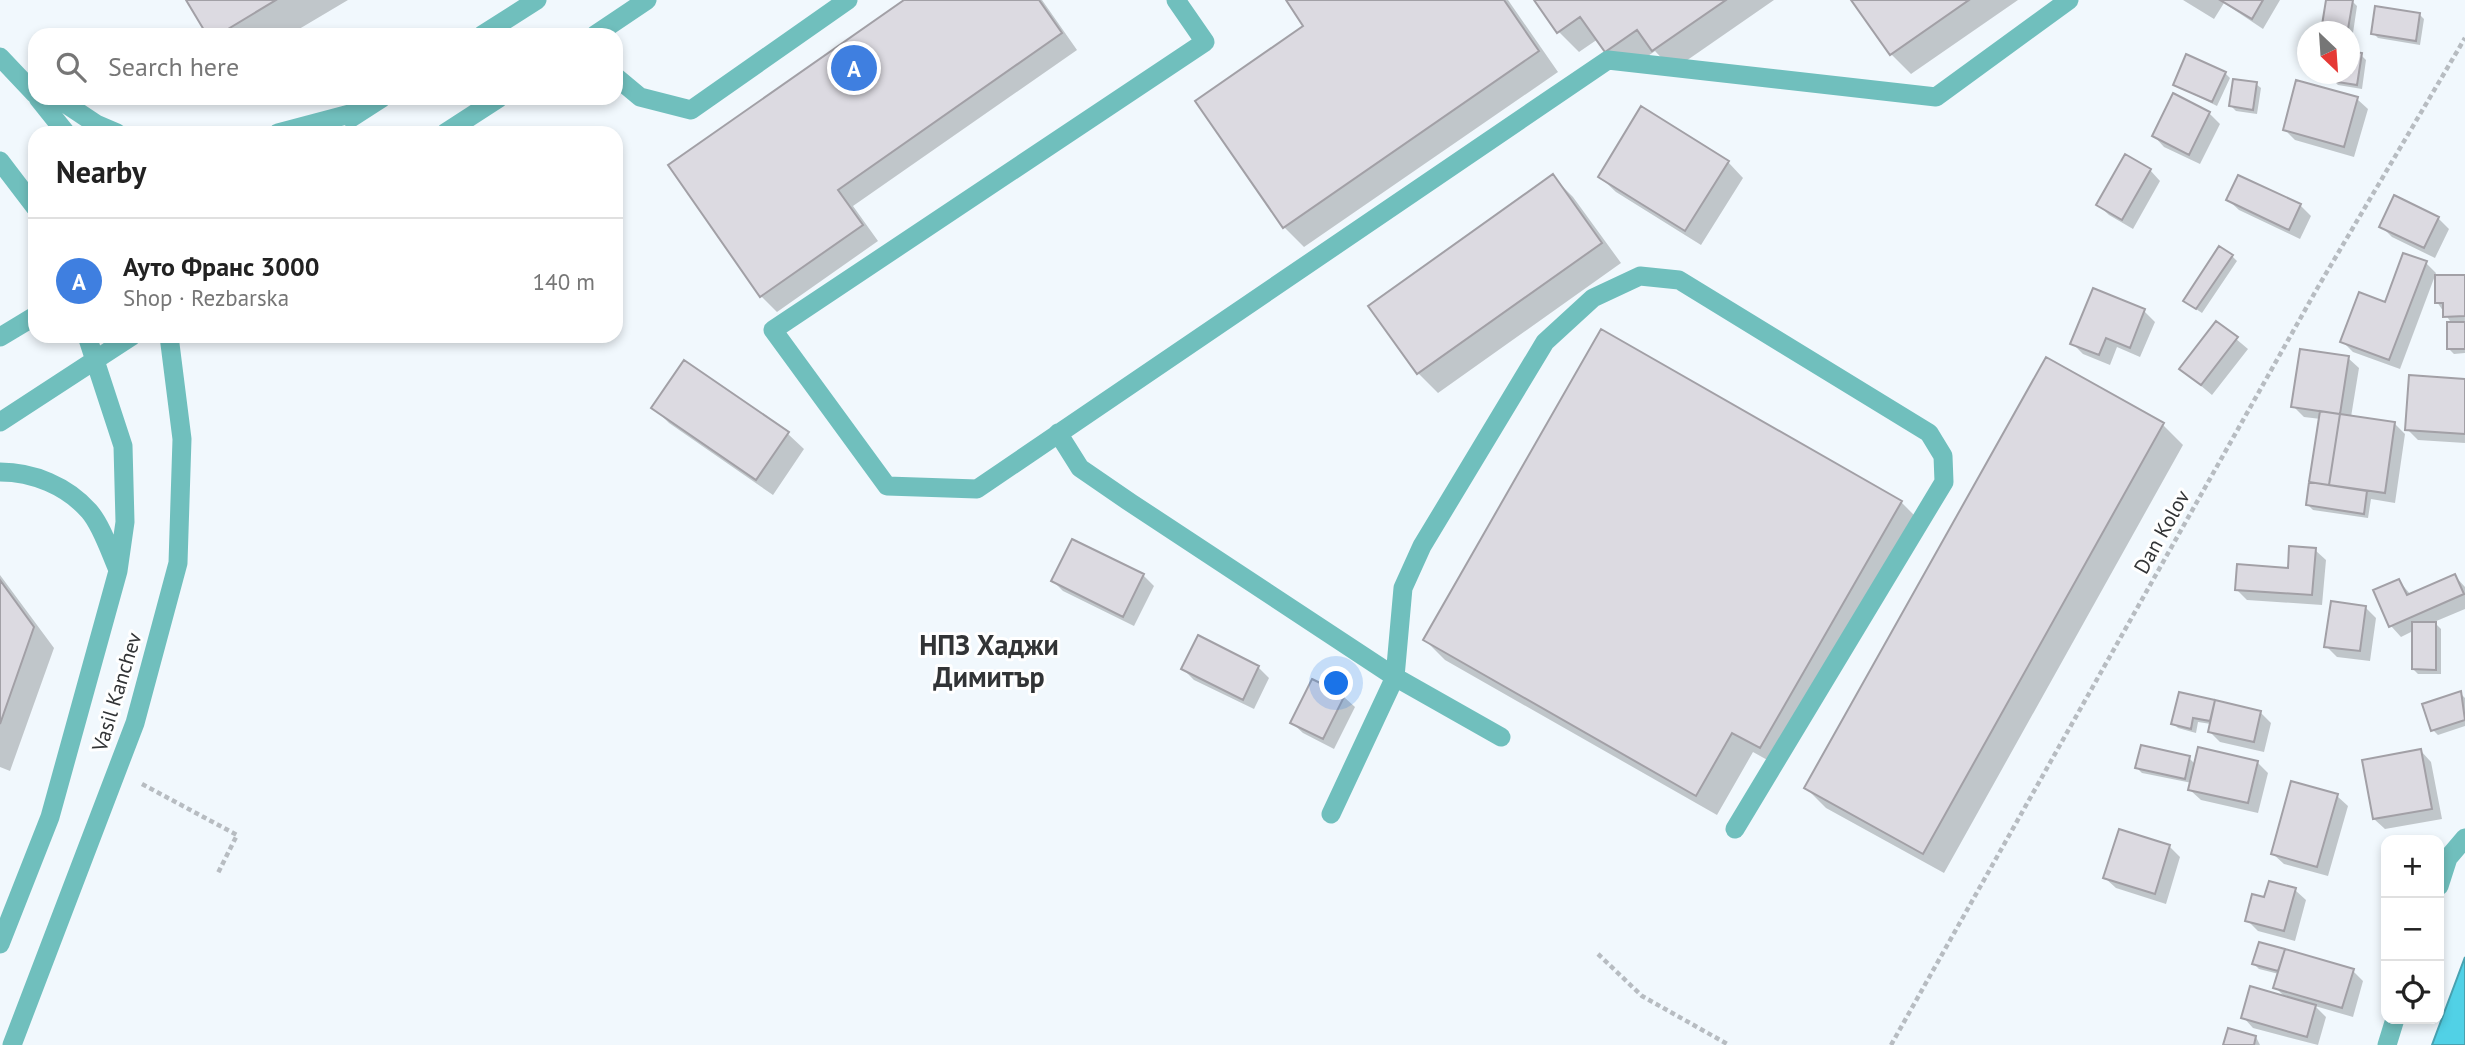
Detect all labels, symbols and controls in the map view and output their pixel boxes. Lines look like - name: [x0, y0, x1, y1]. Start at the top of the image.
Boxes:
- north arrow: [2297, 21, 2360, 84]
- search box: [28, 28, 623, 105]
- pin: A: [831, 42, 877, 94]
- icon: search: [52, 48, 90, 86]
- text: Search here: [108, 50, 239, 83]
- text: Nearby: [56, 152, 146, 191]
- text: Ауто Франс 3000: [123, 250, 319, 283]
- text: A: [72, 267, 86, 296]
- text: 140 m: [533, 267, 595, 296]
- text: Shop · Rezbarska: [123, 283, 289, 312]
- street label: Dan Kolov: [2128, 485, 2196, 578]
- district label: НПЗ Хаджи Димитър: [919, 626, 1059, 695]
- street label: Vasil Kanchev: [85, 629, 147, 756]
- your location: [1319, 666, 1353, 700]
- map controls: [2381, 835, 2444, 1024]
- button: +: [2381, 835, 2444, 898]
- button: −: [2381, 898, 2444, 961]
- button: locate: [2381, 961, 2444, 1024]

